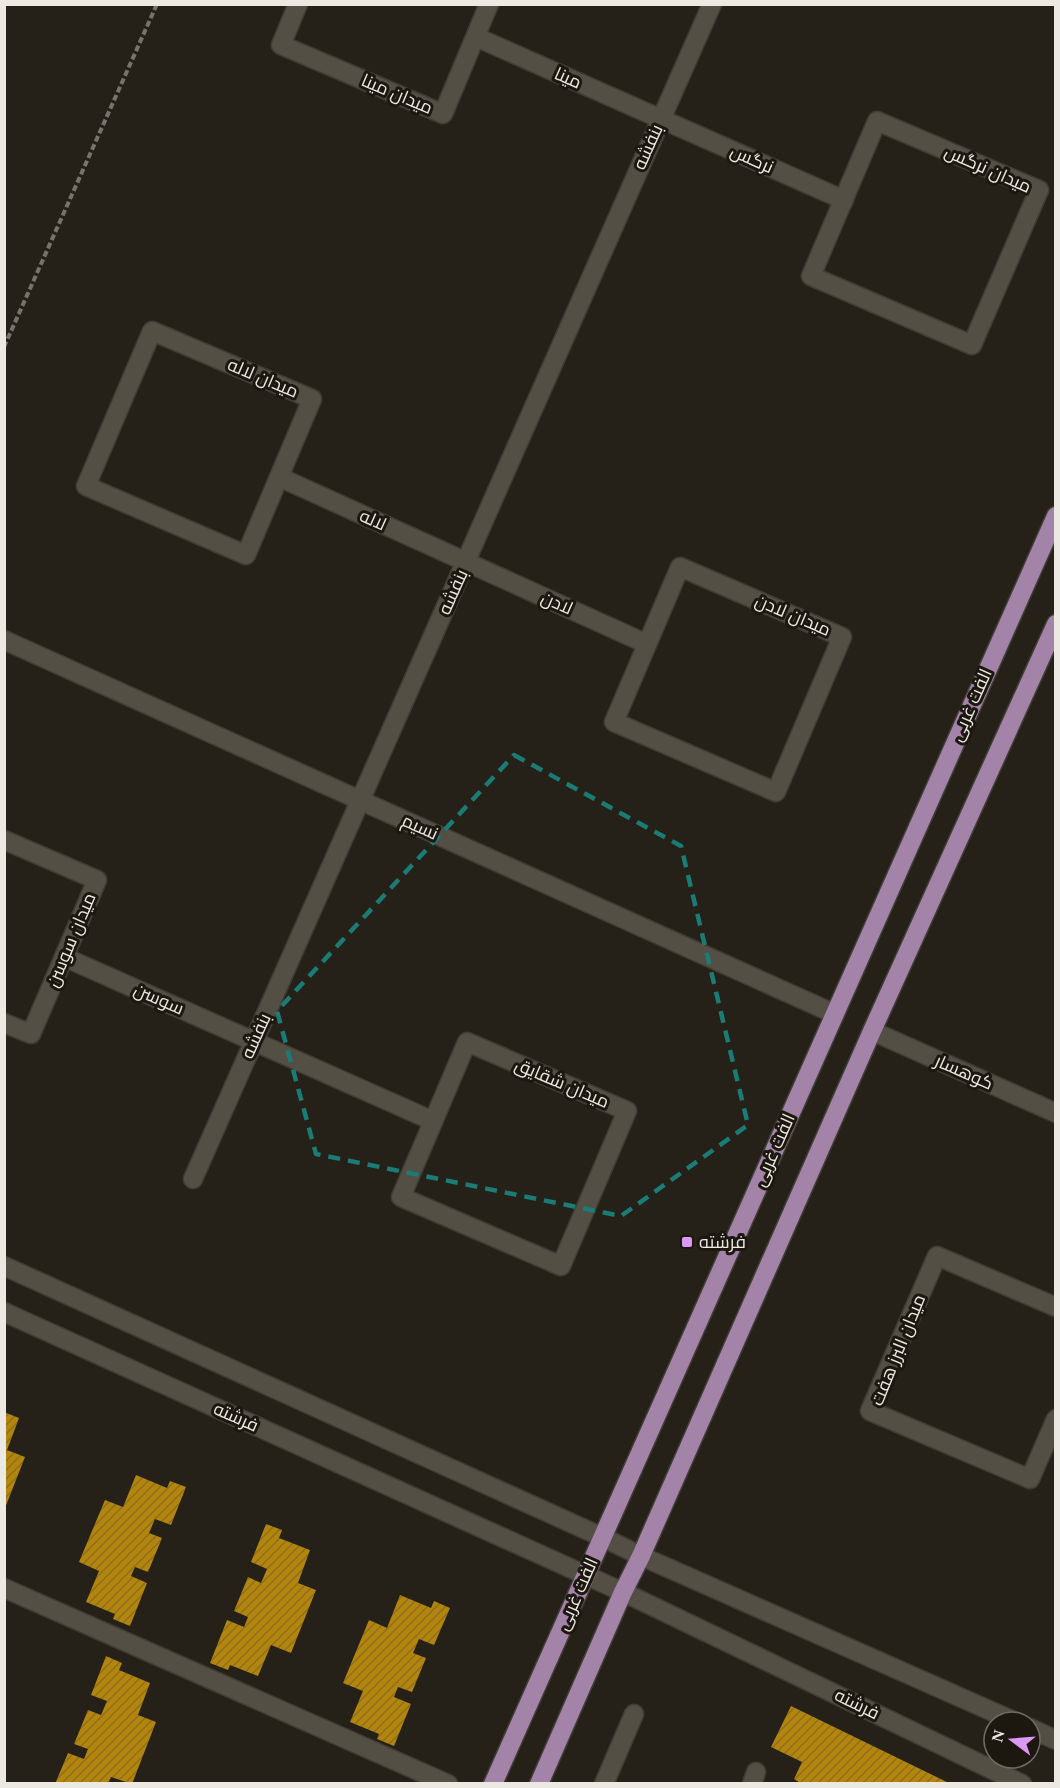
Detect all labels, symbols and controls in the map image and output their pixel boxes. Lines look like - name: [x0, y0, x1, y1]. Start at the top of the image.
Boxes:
- street label: مینا: [551, 63, 585, 93]
- street label: میدان مینا: [358, 70, 436, 119]
- street label: بنفشه: [629, 121, 667, 173]
- street label: نرگس: [727, 141, 777, 178]
- street label: میدان نرگس: [941, 141, 1034, 198]
- street label: میدان لاله: [224, 354, 301, 403]
- street label: لاله: [357, 505, 389, 535]
- street label: بنفشه: [434, 566, 472, 618]
- street label: لادن: [538, 587, 576, 620]
- street label: میدان لادن: [752, 590, 834, 641]
- street label: الفت غربی: [946, 666, 997, 745]
- street label: نسیم: [398, 810, 441, 846]
- street label: میدان سوسن: [42, 890, 101, 990]
- street label: سوسن: [131, 979, 187, 1020]
- street label: بنفشه: [237, 1010, 275, 1062]
- street label: کوهسار: [931, 1050, 996, 1095]
- street label: میدان شقایق: [511, 1054, 612, 1114]
- street label: الفت غربی: [749, 1111, 800, 1190]
- place label: فرشته: [699, 1232, 746, 1253]
- marker: فرشته: [680, 1235, 694, 1249]
- street label: میدان البرز هفت: [867, 1292, 930, 1409]
- street label: فرشته: [210, 1398, 261, 1437]
- street label: الفت غربی: [552, 1555, 603, 1634]
- street label: فرشته: [831, 1685, 882, 1724]
- north arrow: [982, 1710, 1042, 1770]
- text: N: [988, 1728, 1008, 1744]

